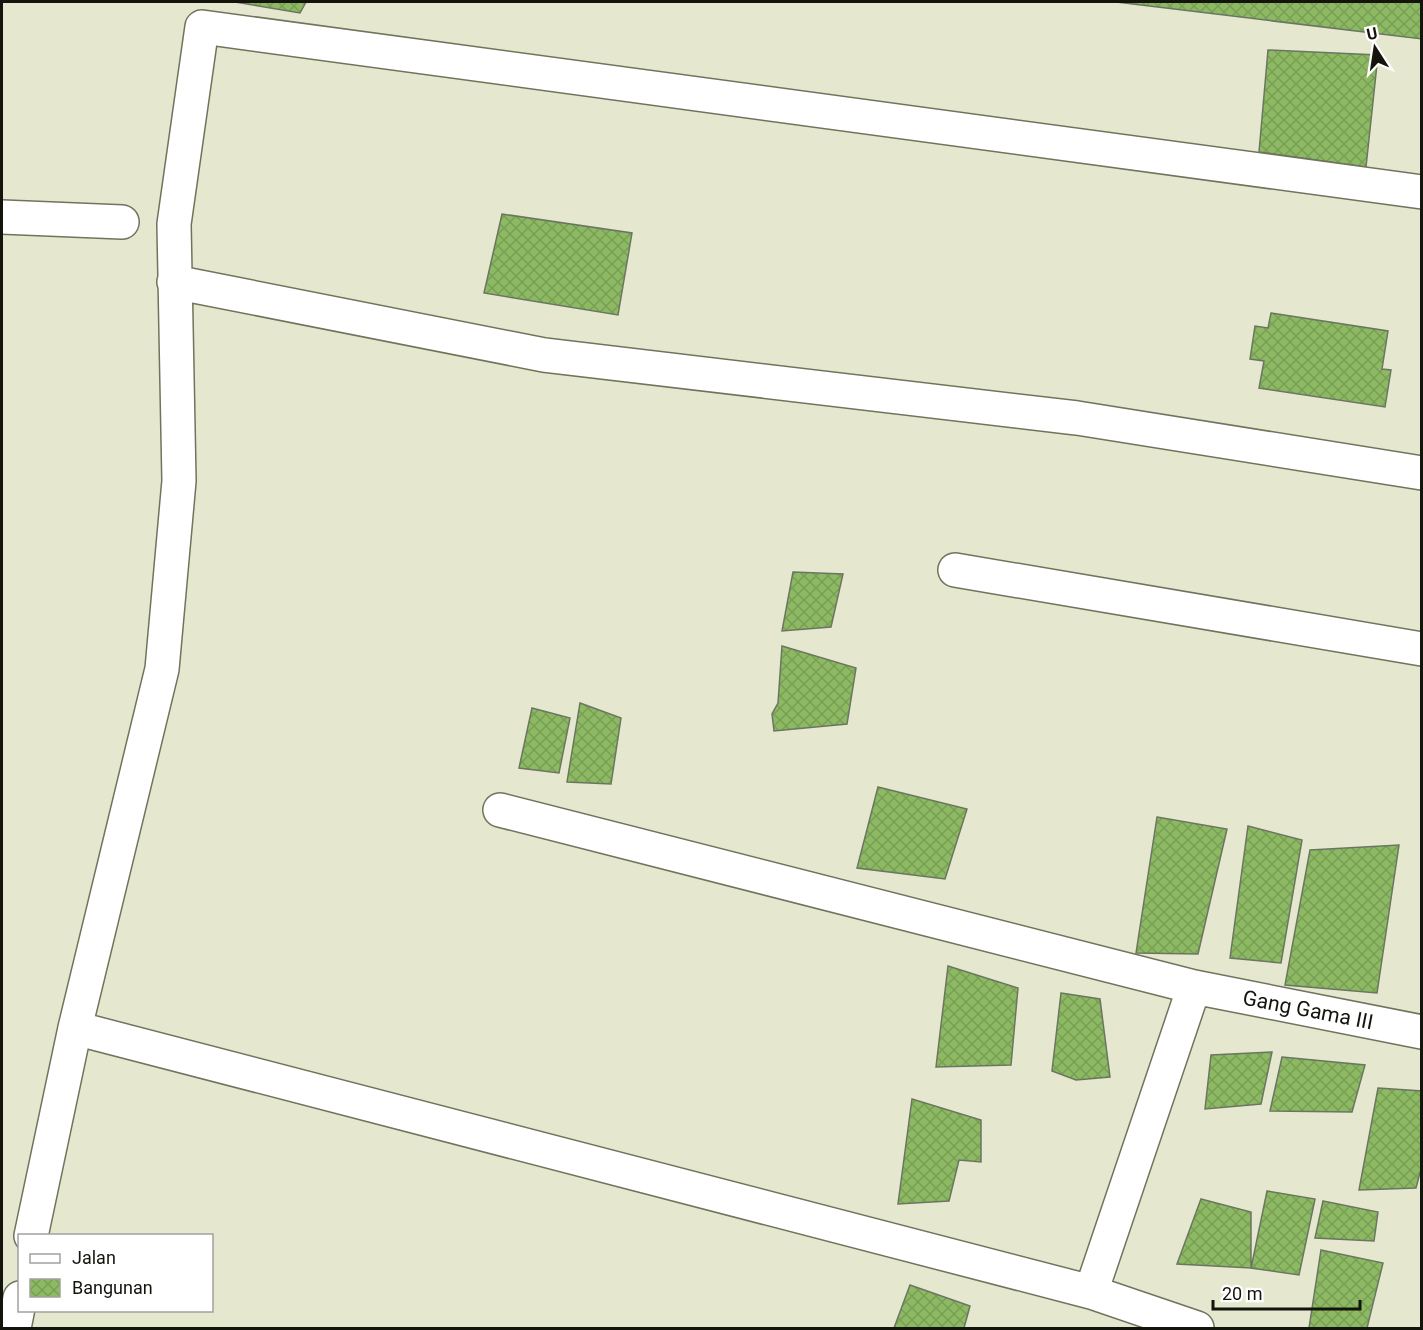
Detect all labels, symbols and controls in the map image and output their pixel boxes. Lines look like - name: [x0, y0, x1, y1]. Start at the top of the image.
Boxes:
- north arrow: [1345, 18, 1405, 78]
- text: U: [1365, 23, 1379, 44]
- street label: Gang Gama III: [1241, 986, 1375, 1034]
- legend: [18, 1234, 213, 1312]
- text: Jalan: [72, 1247, 116, 1268]
- scale bar: [1213, 1273, 1360, 1311]
- text: Bangunan: [72, 1277, 153, 1298]
- text: 20 m: [1222, 1283, 1262, 1304]

